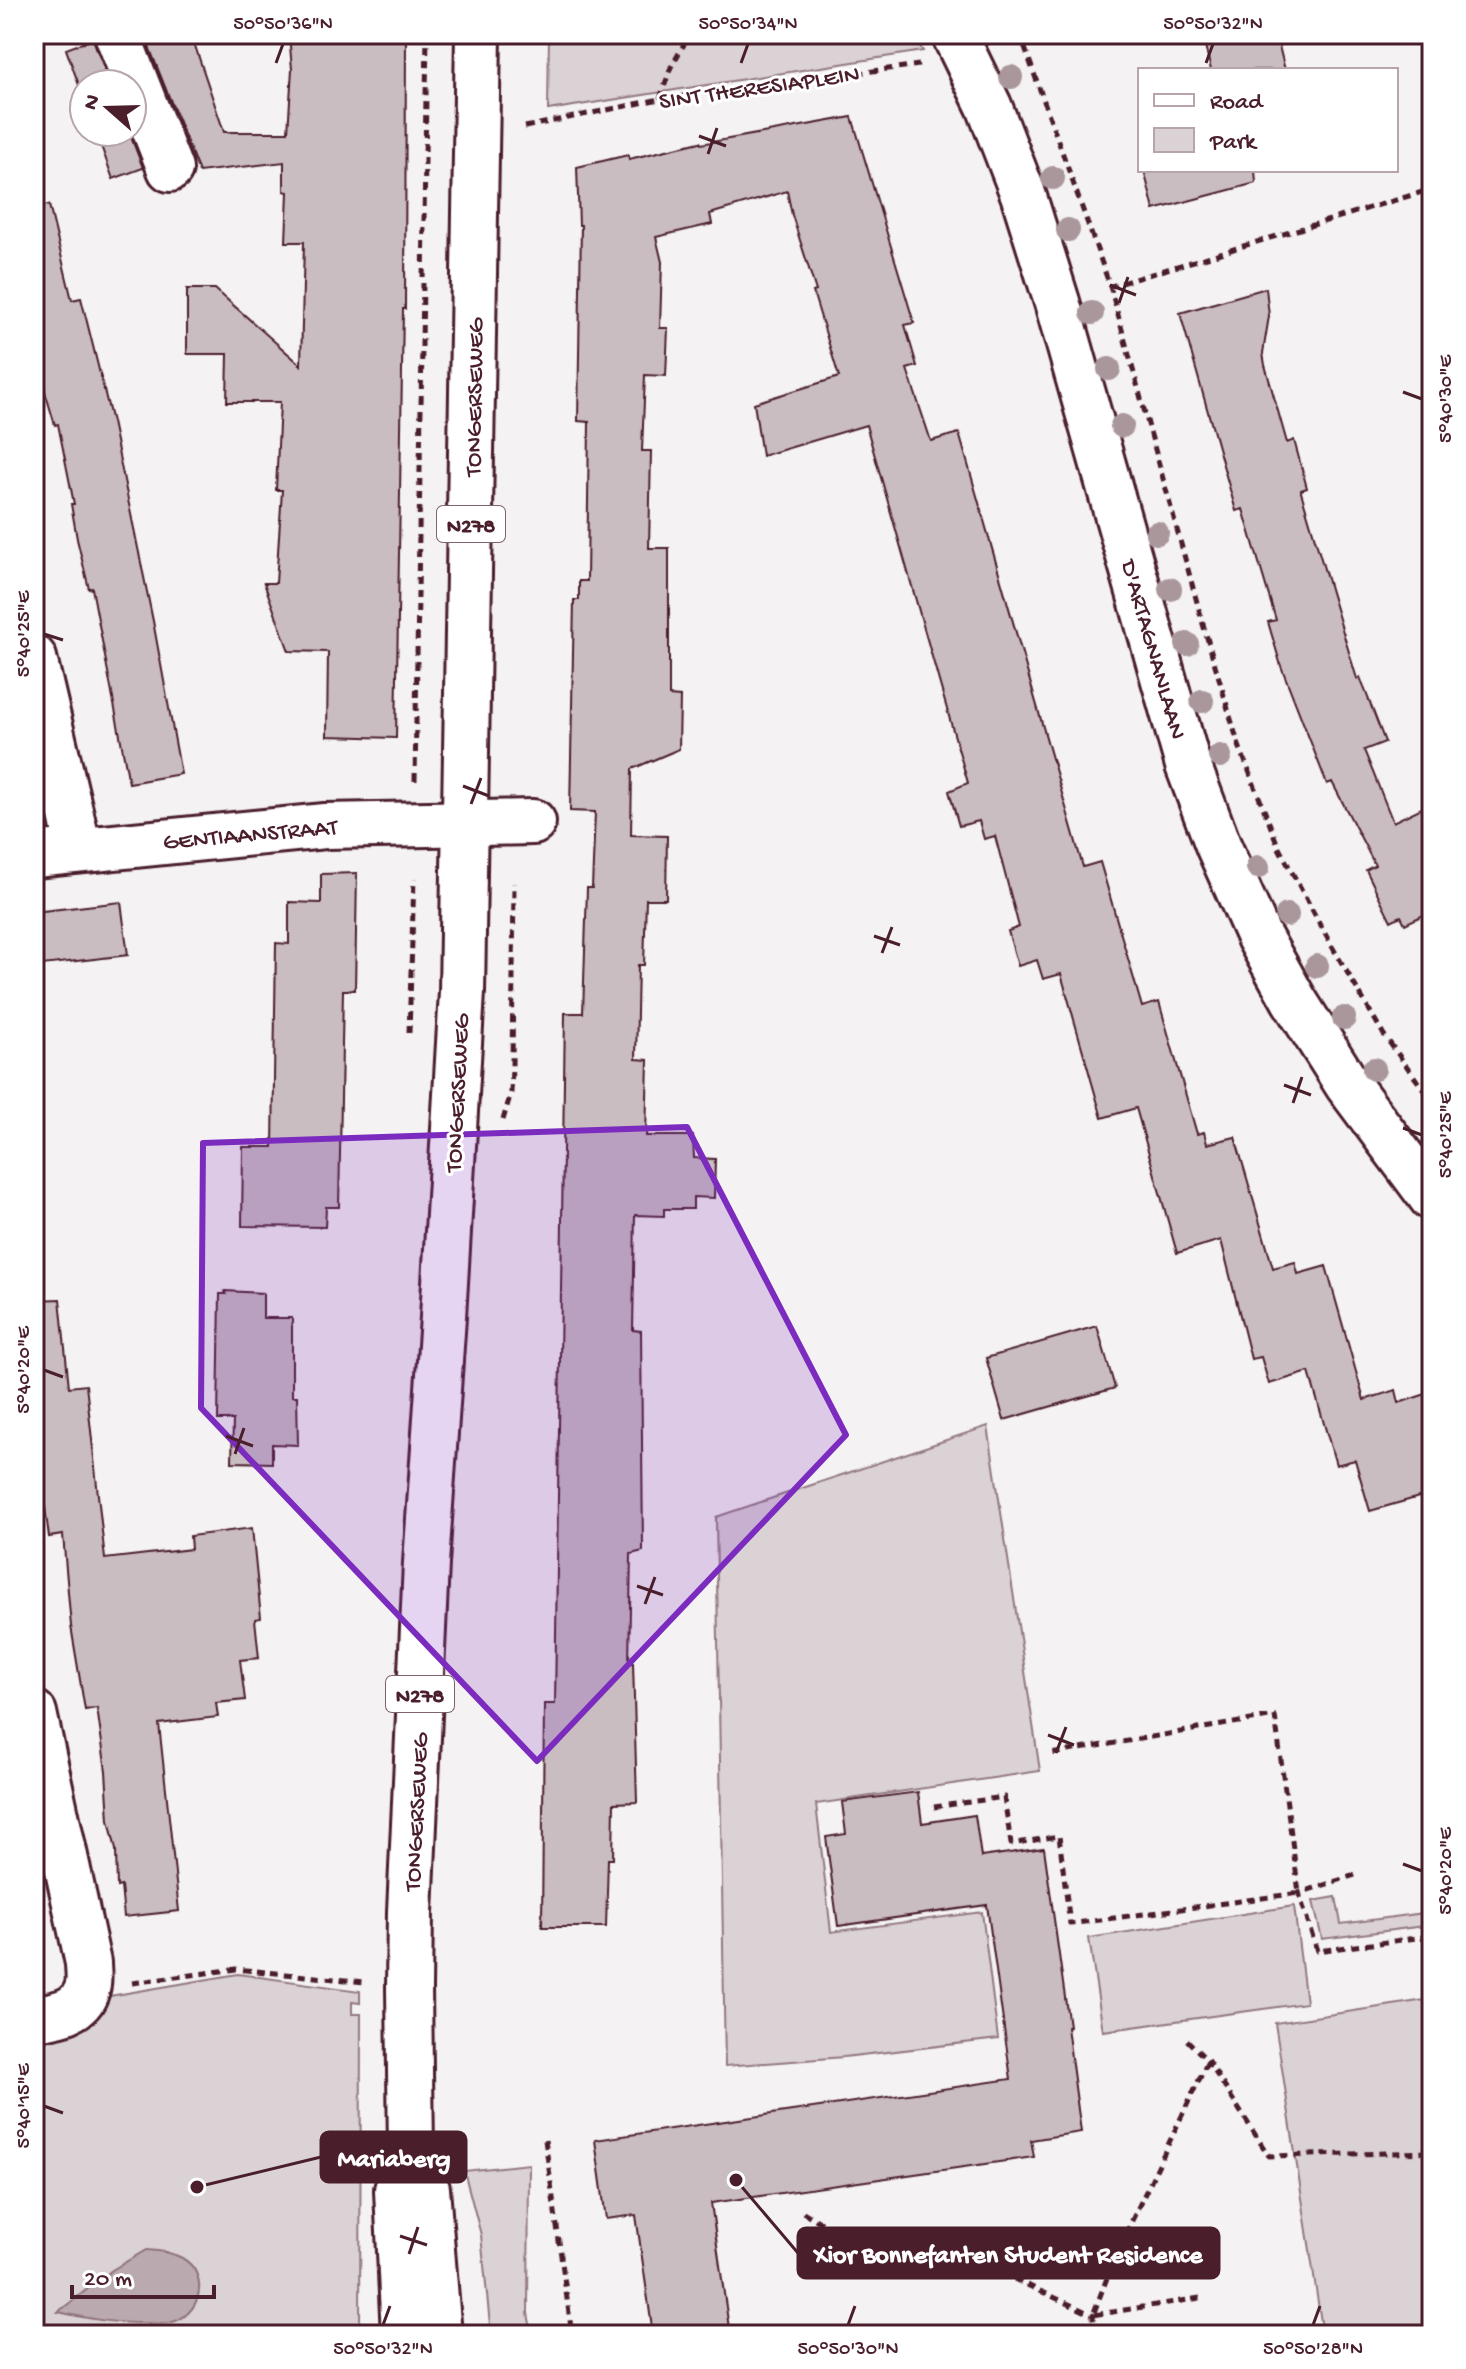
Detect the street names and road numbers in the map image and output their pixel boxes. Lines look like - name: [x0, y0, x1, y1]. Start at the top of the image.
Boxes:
- street label: SINT THERESIAPLEIN: [657, 61, 862, 118]
- street label: TONGERSEWEG: [461, 317, 492, 479]
- road number: N278: [437, 506, 505, 542]
- street label: D'ARTAGNANLAAN: [1112, 555, 1191, 743]
- street label: GENTIAANSTRAAT: [162, 814, 341, 859]
- street label: TONGERSEWEG: [441, 1012, 478, 1175]
- road number: N278: [386, 1676, 454, 1712]
- street label: TONGERSEWEG: [400, 1731, 437, 1894]

